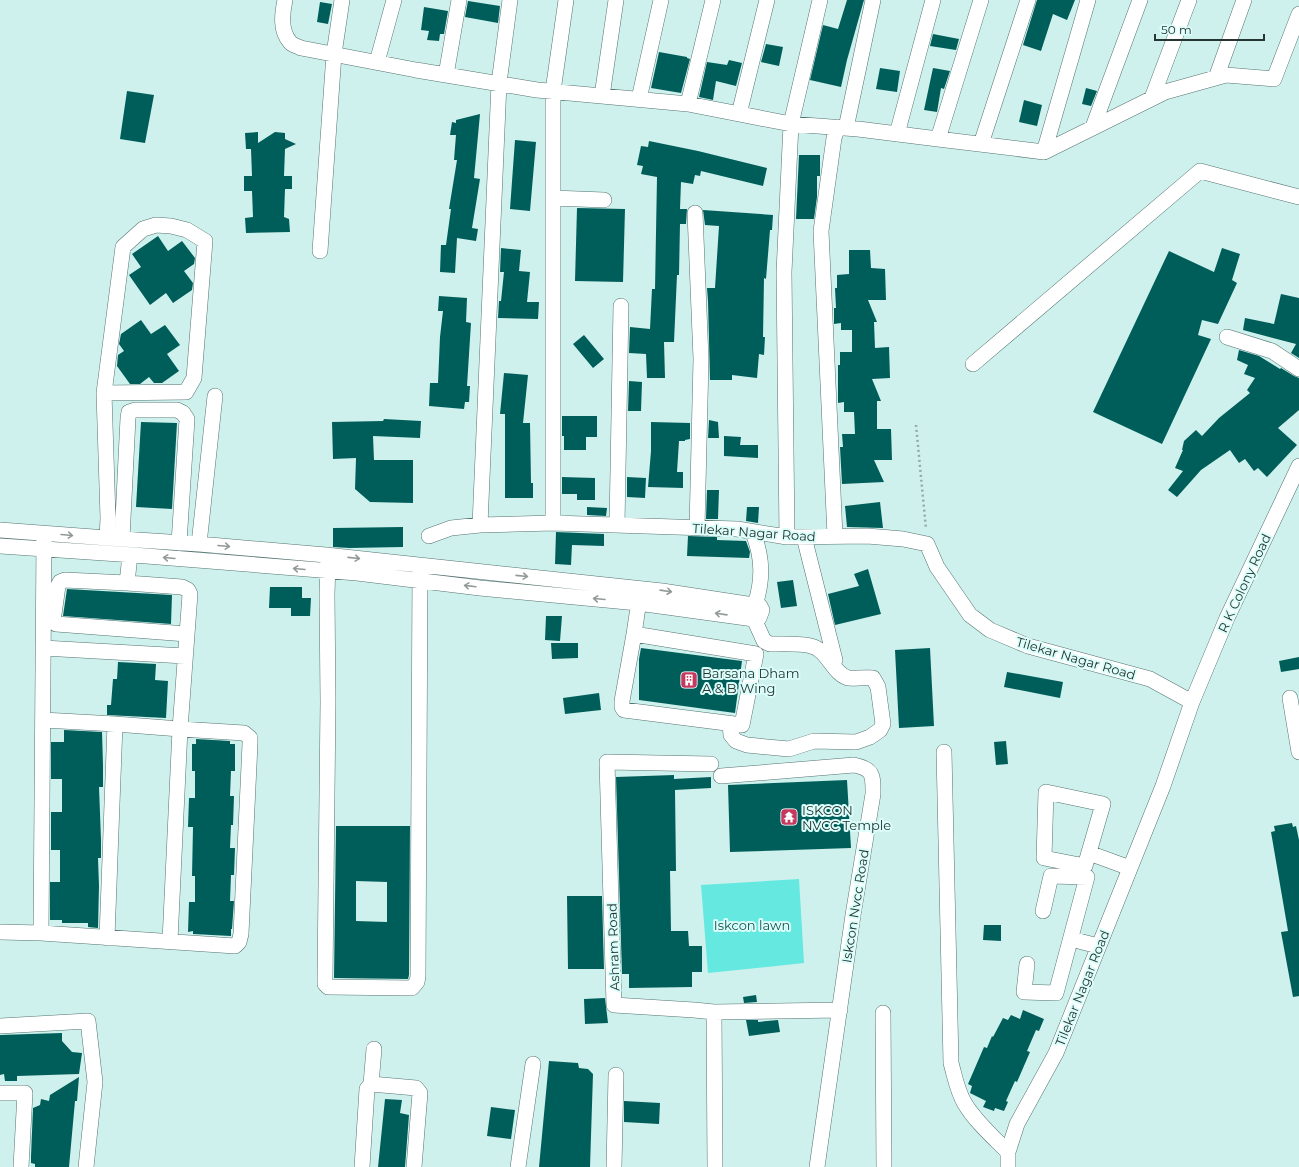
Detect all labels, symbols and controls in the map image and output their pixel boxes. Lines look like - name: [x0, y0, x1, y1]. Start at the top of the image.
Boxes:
- scale bar: [1155, 16, 1264, 42]
- text: 50 m: [1161, 22, 1192, 37]
- street label: Tilekar Nagar Road: [692, 520, 816, 544]
- one-way arrow: [60, 531, 73, 538]
- street label: R K Colony Road: [1214, 531, 1274, 635]
- one-way arrow: [217, 543, 230, 550]
- one-way arrow: [163, 554, 176, 561]
- one-way arrow: [347, 555, 360, 562]
- one-way arrow: [293, 565, 306, 572]
- one-way arrow: [515, 572, 528, 580]
- one-way arrow: [464, 583, 477, 590]
- one-way arrow: [659, 587, 672, 595]
- one-way arrow: [593, 595, 606, 603]
- one-way arrow: [715, 610, 728, 618]
- street label: Tilekar Nagar Road: [1014, 633, 1138, 683]
- place label: Barsana Dham A & B Wing: [702, 665, 800, 696]
- building icon: Barsana Dham A & B Wing: [679, 670, 699, 690]
- place label: ISKCON NVCC Temple: [802, 802, 891, 833]
- temple icon: ISKCON NVCC Temple: [779, 807, 799, 827]
- street label: Iskcon Nvcc Road: [838, 848, 872, 964]
- street label: Ashram Road: [603, 903, 623, 991]
- park label: Iskcon lawn: [714, 917, 790, 933]
- street label: Tilekar Nagar Road: [1051, 928, 1113, 1048]

